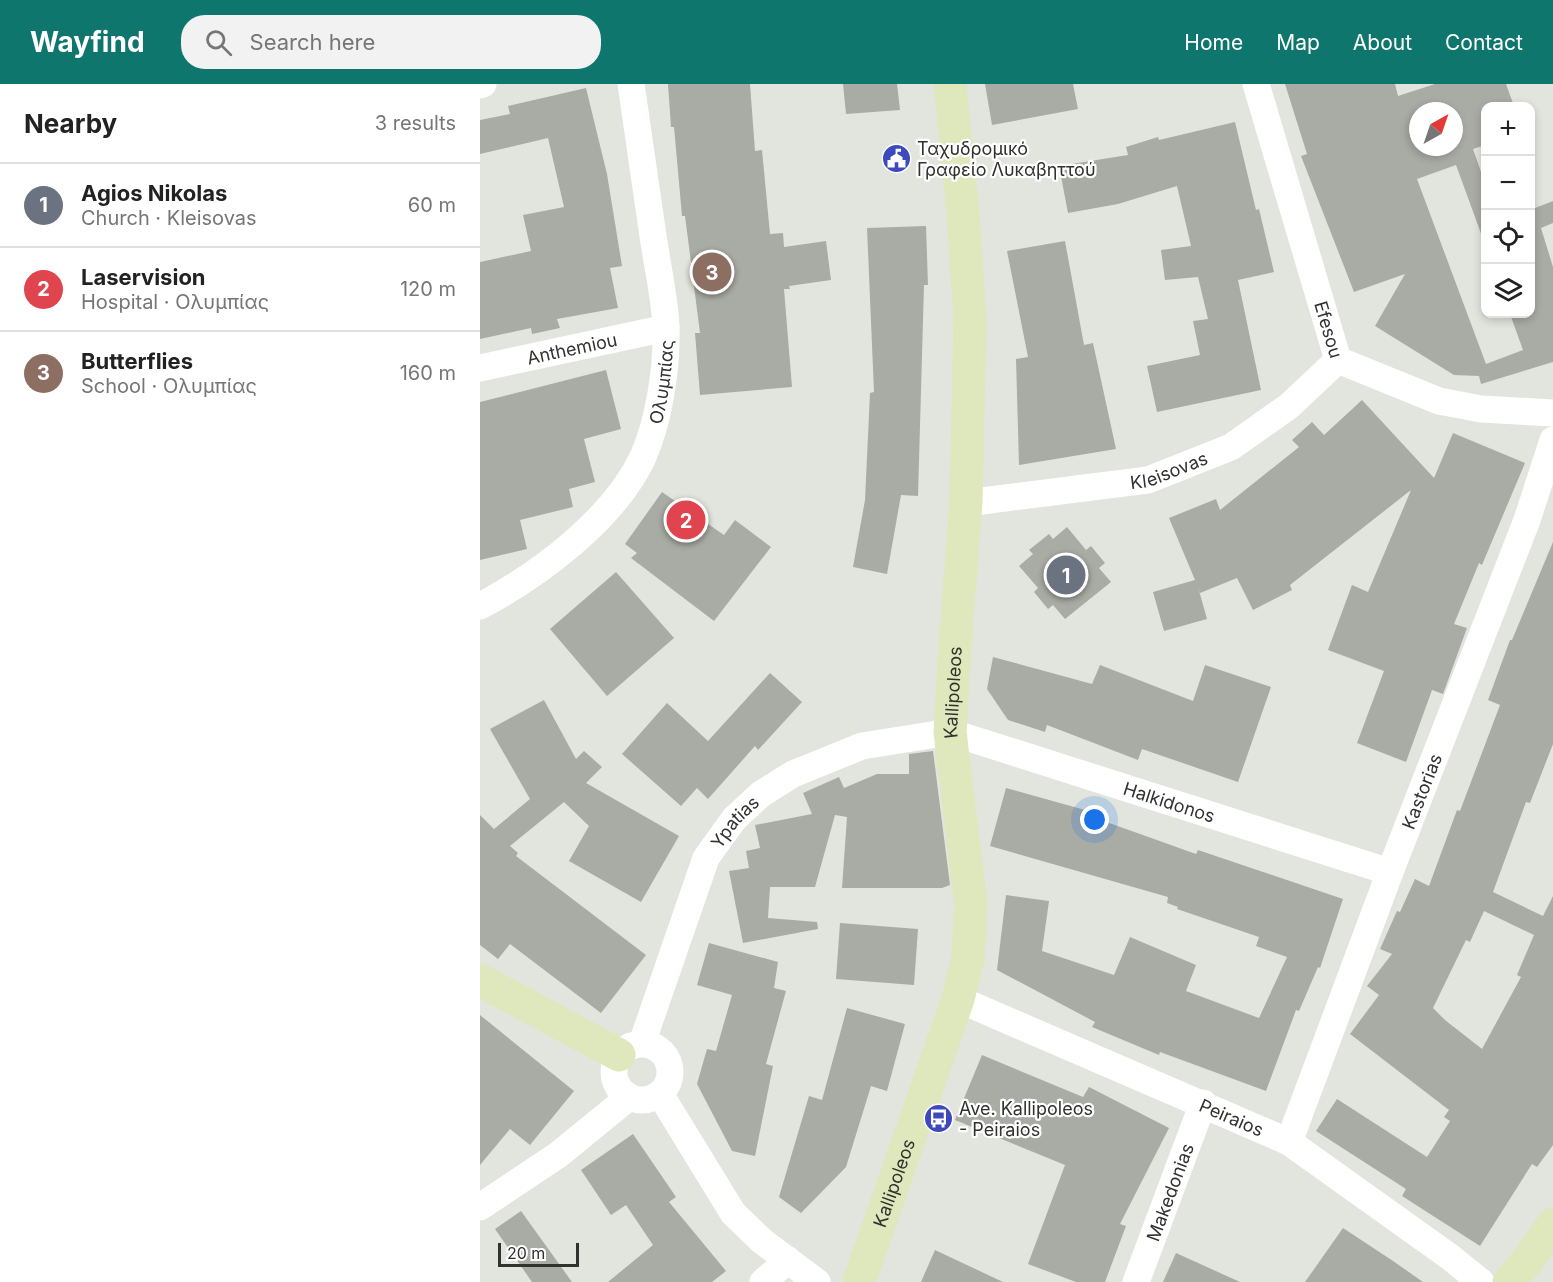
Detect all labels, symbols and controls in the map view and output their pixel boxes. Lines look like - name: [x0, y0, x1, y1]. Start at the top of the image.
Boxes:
- search box: [181, 15, 601, 69]
- text: Wayfind: [30, 25, 145, 59]
- icon: search: [202, 26, 235, 59]
- text: Search here: [250, 29, 375, 55]
- text: Home: [1184, 30, 1243, 55]
- text: Map: [1276, 30, 1320, 55]
- text: About: [1353, 30, 1412, 55]
- text: Contact: [1445, 30, 1523, 55]
- north arrow: [1409, 102, 1463, 156]
- map controls: [1481, 102, 1535, 318]
- button: +: [1481, 102, 1535, 156]
- text: Nearby: [24, 108, 117, 139]
- text: 3 results: [375, 111, 456, 135]
- place label: Ταχυδρομικό Γραφείο Λυκαβηττού: [917, 138, 1096, 180]
- public building icon: Ταχυδρομικό Γραφείο Λυκαβηττού: [880, 142, 912, 174]
- button: −: [1481, 156, 1535, 210]
- text: Agios Nikolas: [81, 180, 227, 206]
- text: 1: [39, 193, 48, 217]
- text: 60 m: [408, 193, 456, 217]
- text: Church · Kleisovas: [81, 206, 257, 230]
- button: locate: [1481, 210, 1535, 264]
- pin: 3: [692, 250, 732, 294]
- text: Laservision: [81, 264, 206, 290]
- button: layers: [1481, 264, 1535, 318]
- text: 2: [37, 277, 50, 301]
- text: 120 m: [400, 277, 456, 301]
- text: Hospital · Ολυμπίας: [81, 290, 269, 314]
- street label: Efesou: [1311, 298, 1347, 360]
- street label: Anthemiou: [525, 328, 619, 368]
- street label: Ολυμπίας: [644, 339, 677, 426]
- text: Butterflies: [81, 348, 193, 374]
- text: 3: [37, 361, 50, 385]
- text: 160 m: [400, 361, 456, 385]
- text: School · Ολυμπίας: [81, 374, 257, 398]
- street label: Kleisovas: [1129, 447, 1210, 493]
- pin: 2: [666, 498, 706, 542]
- pin: 1: [1046, 552, 1086, 598]
- street label: Kallipoleos: [939, 646, 965, 740]
- street label: Kastorias: [1397, 750, 1446, 832]
- street label: Halkidonos: [1121, 777, 1218, 826]
- street label: Ypatias: [706, 791, 763, 852]
- your location: [1080, 805, 1109, 834]
- street label: Peiraios: [1196, 1094, 1267, 1140]
- place label: Ave. Kallipoleos - Peiraios: [959, 1098, 1093, 1140]
- bus stop icon: Ave. Kallipoleos - Peiraios: [922, 1102, 954, 1134]
- street label: Kallipoleos: [869, 1136, 919, 1230]
- street label: Makedonias: [1142, 1140, 1198, 1244]
- scale bar: [498, 1240, 579, 1268]
- text: 20 m: [507, 1243, 545, 1263]

